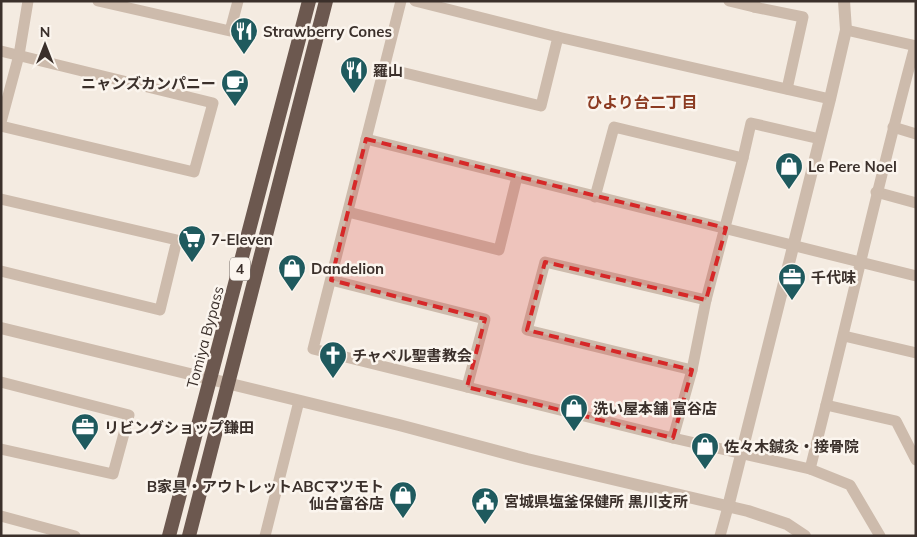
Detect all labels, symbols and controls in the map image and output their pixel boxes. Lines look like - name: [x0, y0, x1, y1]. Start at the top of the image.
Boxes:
- restaurant icon: Strawberry Cones: [229, 16, 259, 55]
- north arrow: [20, 20, 70, 70]
- place label: Strawberry Cones: [263, 22, 392, 41]
- text: N: [40, 23, 50, 41]
- restaurant icon: 羅山: [339, 55, 369, 94]
- place label: 羅山: [373, 61, 403, 80]
- cafe icon: ニャンズカンパニー: [220, 68, 250, 107]
- place label: ニャンズカンパニー: [81, 74, 216, 93]
- district label: ひより台二丁目: [586, 92, 698, 112]
- shop icon: Le Pere Noel: [774, 151, 804, 190]
- place label: Le Pere Noel: [808, 157, 897, 176]
- supermarket icon: 7-Eleven: [177, 224, 207, 263]
- place label: 7-Eleven: [211, 230, 273, 249]
- shop icon: Dandelion: [277, 253, 307, 292]
- road number: 4: [230, 258, 250, 280]
- place label: Dandelion: [311, 259, 384, 278]
- office icon: 千代味: [777, 262, 807, 301]
- place label: 千代味: [811, 268, 856, 287]
- street label: Tomiya Bypass: [182, 284, 228, 390]
- church icon: チャペル聖書教会: [318, 340, 348, 379]
- place label: チャペル聖書教会: [352, 346, 472, 365]
- shop icon: 洗い屋本舗 富谷店: [559, 393, 589, 432]
- place label: 洗い屋本舗 富谷店: [593, 399, 717, 418]
- office icon: リビングショップ鎌田: [70, 412, 100, 451]
- place label: リビングショップ鎌田: [104, 418, 254, 437]
- shop icon: 佐々木鍼灸・接骨院: [690, 431, 720, 470]
- place label: 佐々木鍼灸・接骨院: [724, 437, 859, 456]
- place label: B家具・アウトレットABCマツモト 仙台富谷店: [147, 477, 384, 513]
- shop icon: B家具・アウトレットABCマツモト 仙台富谷店: [388, 480, 418, 519]
- public building icon: 宮城県塩釜保健所 黒川支所: [470, 486, 500, 525]
- place label: 宮城県塩釜保健所 黒川支所: [504, 492, 688, 511]

